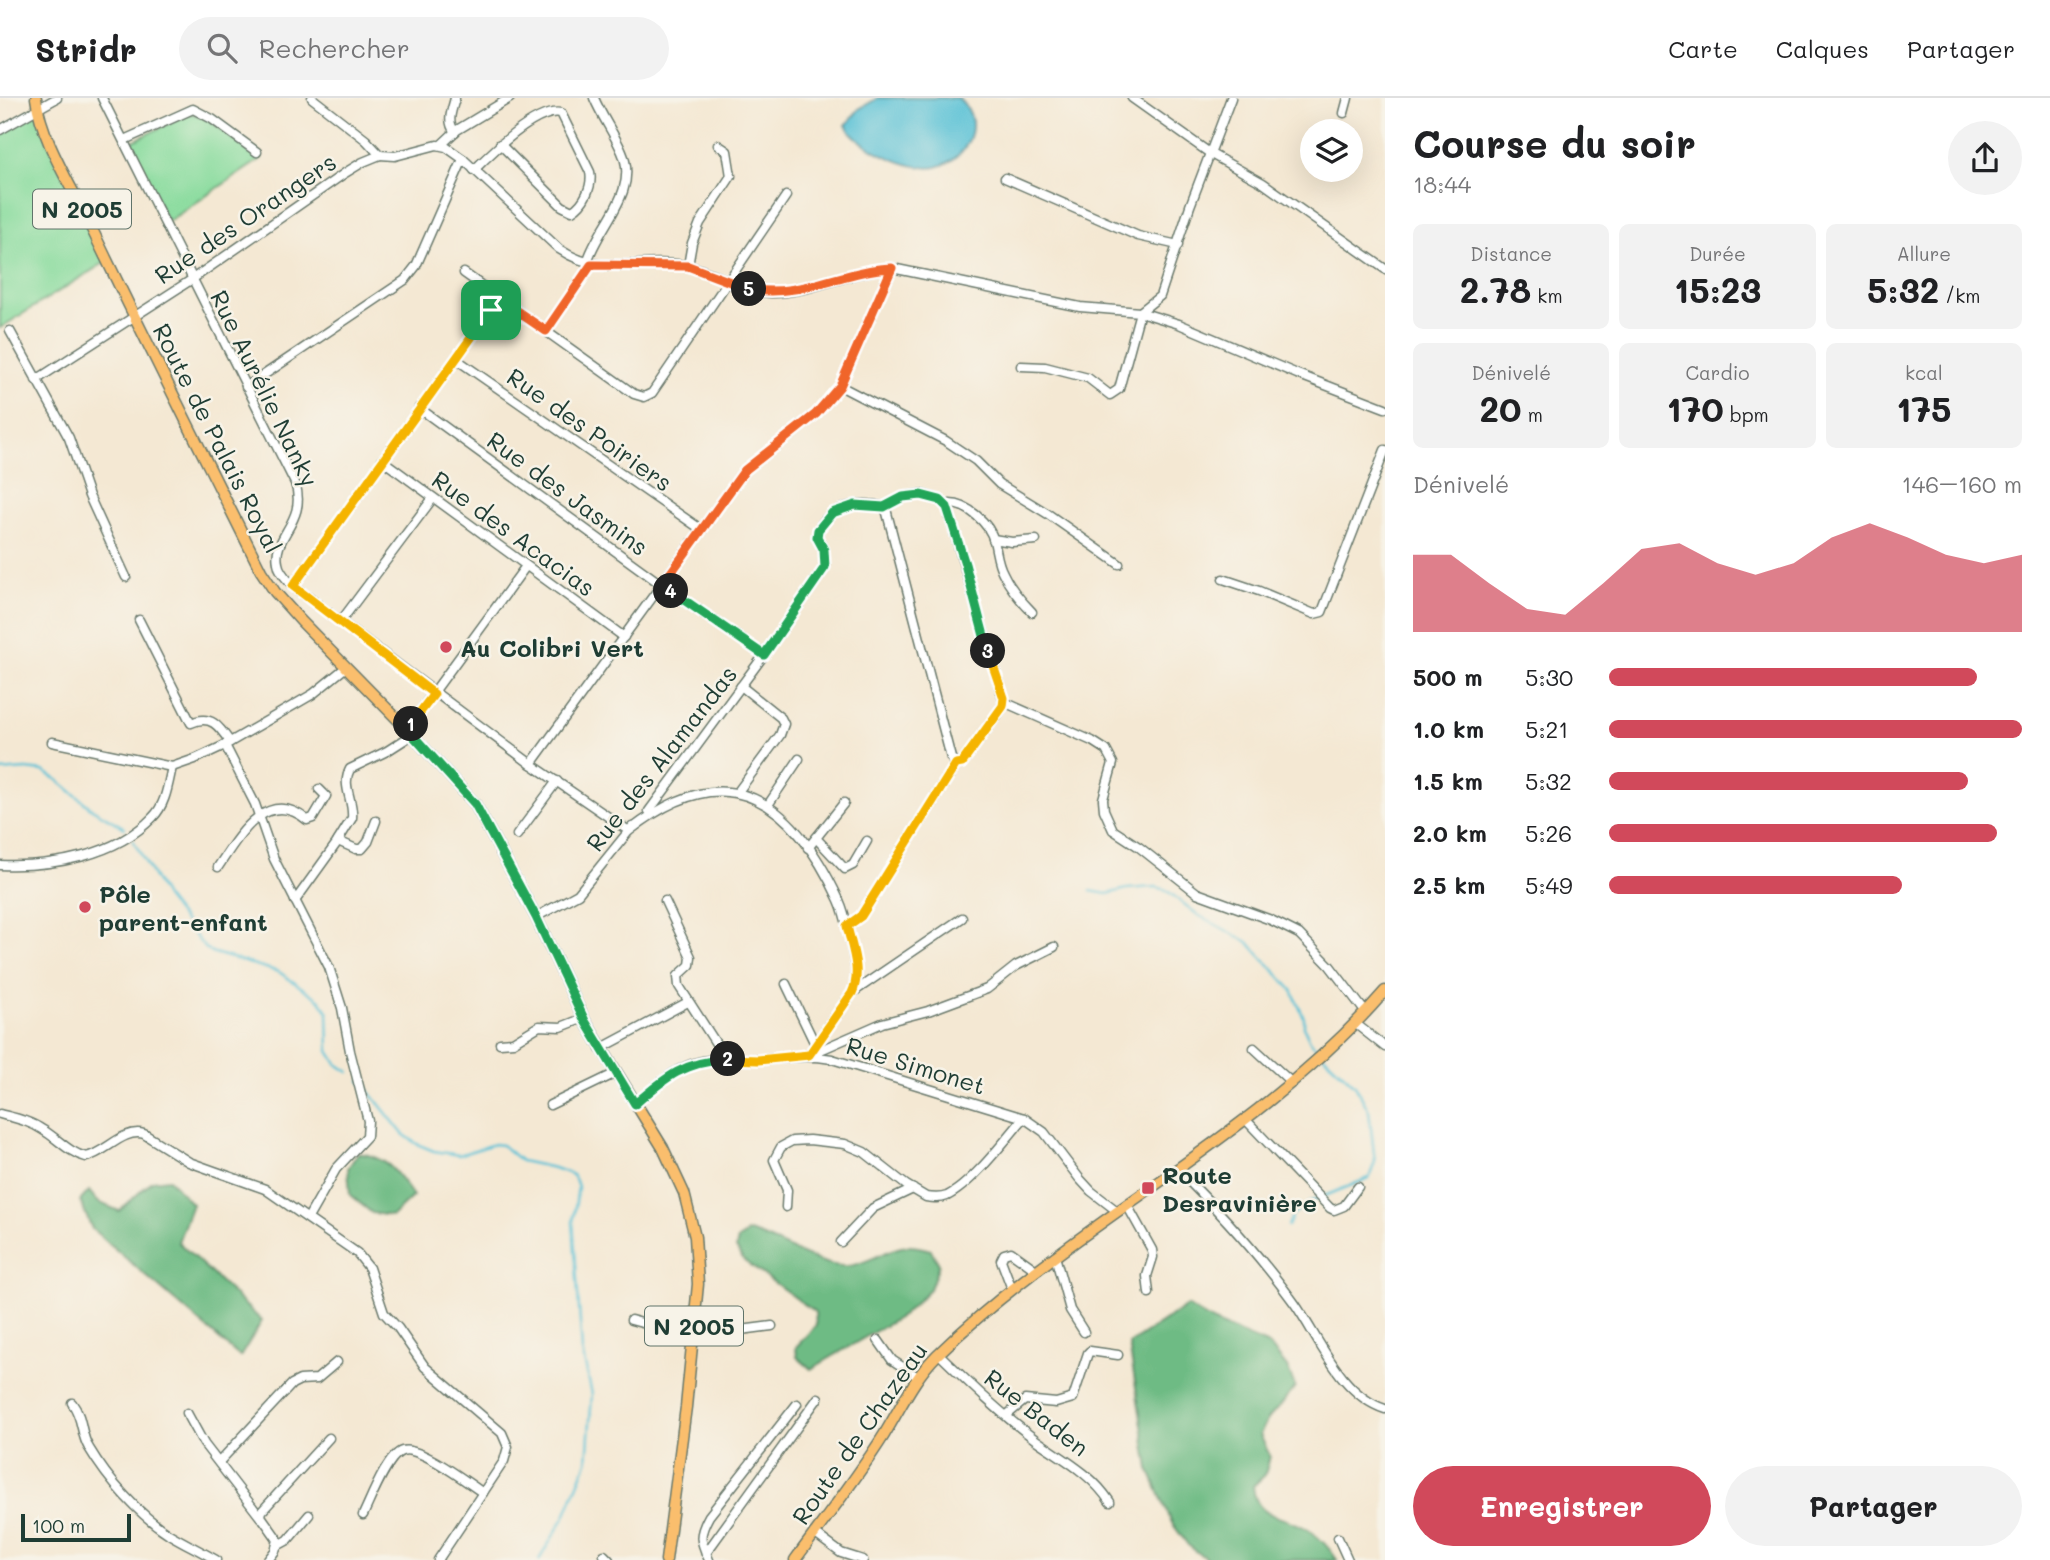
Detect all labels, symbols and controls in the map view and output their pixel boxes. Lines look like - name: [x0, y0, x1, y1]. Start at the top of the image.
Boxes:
- search box: [179, 17, 669, 80]
- text: Stridr: [35, 27, 137, 70]
- icon: search: [203, 29, 241, 67]
- text: Rechercher: [259, 31, 410, 65]
- text: Carte: [1668, 33, 1738, 64]
- text: Calques: [1776, 33, 1869, 64]
- text: Partager: [1907, 33, 2015, 64]
- text: Course du soir: [1413, 118, 1696, 168]
- map controls: [1300, 119, 1363, 182]
- button: layers: [1300, 119, 1363, 182]
- button: share: [1948, 121, 2022, 195]
- street label: Rue des Orangers: [148, 146, 342, 290]
- text: 18:44: [1413, 169, 1471, 199]
- road number: N 2005: [33, 190, 131, 228]
- text: Distance: [1470, 241, 1552, 266]
- text: Durée: [1689, 241, 1746, 266]
- text: Allure: [1897, 241, 1951, 266]
- text: 2.78: [1460, 266, 1531, 312]
- text: 15:23: [1674, 266, 1761, 312]
- text: 5:32: [1867, 266, 1939, 312]
- pin: 5: [732, 272, 766, 306]
- text: 5: [743, 276, 754, 301]
- pin: [461, 280, 521, 340]
- text: km: [1531, 283, 1563, 308]
- text: /km: [1939, 283, 1981, 308]
- street label: Rue Aurélie Nanky: [204, 285, 326, 491]
- icon: arrive: [472, 291, 510, 329]
- street label: Route de Palais Royal: [147, 318, 289, 558]
- street label: Rue des Poiriers: [501, 360, 679, 498]
- text: Dénivelé: [1471, 360, 1551, 385]
- text: Cardio: [1685, 360, 1750, 385]
- text: kcal: [1905, 360, 1943, 385]
- text: 20: [1480, 385, 1522, 431]
- text: 170: [1666, 385, 1724, 431]
- text: 175: [1896, 385, 1952, 431]
- text: m: [1522, 402, 1543, 427]
- text: bpm: [1724, 402, 1769, 427]
- street label: Rue des Jasmins: [481, 424, 655, 562]
- street label: Rue des Acacias: [426, 463, 602, 603]
- text: Dénivelé: [1413, 469, 1509, 499]
- text: 146–160 m: [1901, 469, 2022, 499]
- pin: 4: [654, 574, 688, 608]
- text: 4: [664, 578, 677, 603]
- place label: Au Colibri Vert: [460, 632, 644, 663]
- pin: 3: [970, 634, 1006, 668]
- text: 3: [982, 638, 993, 663]
- marker: Au Colibri Vert: [438, 639, 454, 655]
- street label: Rue des Alamandas: [579, 659, 743, 857]
- text: 500 m: [1413, 662, 1483, 692]
- text: 5:30: [1525, 662, 1573, 692]
- pin: 1: [394, 706, 428, 742]
- text: 1: [406, 711, 415, 736]
- text: 1.0 km: [1413, 714, 1484, 744]
- text: 5:21: [1525, 714, 1569, 744]
- text: 1.5 km: [1413, 766, 1483, 796]
- text: 5:32: [1525, 766, 1572, 796]
- text: 2.0 km: [1413, 818, 1487, 848]
- text: 5:26: [1525, 818, 1572, 848]
- text: 2.5 km: [1413, 870, 1485, 900]
- text: 5:49: [1525, 870, 1573, 900]
- place label: Pôle parent-enfant: [99, 878, 268, 937]
- marker: Pôle parent-enfant: [77, 899, 93, 915]
- street label: Rue Simonet: [843, 1029, 989, 1101]
- pin: 2: [710, 1042, 746, 1076]
- text: 2: [722, 1046, 733, 1071]
- place label: Route Desravinière: [1162, 1159, 1317, 1218]
- marker: Route Desravinière: [1140, 1180, 1156, 1196]
- road number: N 2005: [645, 1306, 743, 1345]
- street label: Route de Chazeau: [785, 1336, 933, 1530]
- street label: Rue Baden: [978, 1362, 1096, 1462]
- button: Enregistrer: [1413, 1466, 1711, 1546]
- button: Partager: [1725, 1466, 2022, 1546]
- scale bar: [21, 1511, 131, 1543]
- text: 100 m: [32, 1513, 85, 1538]

